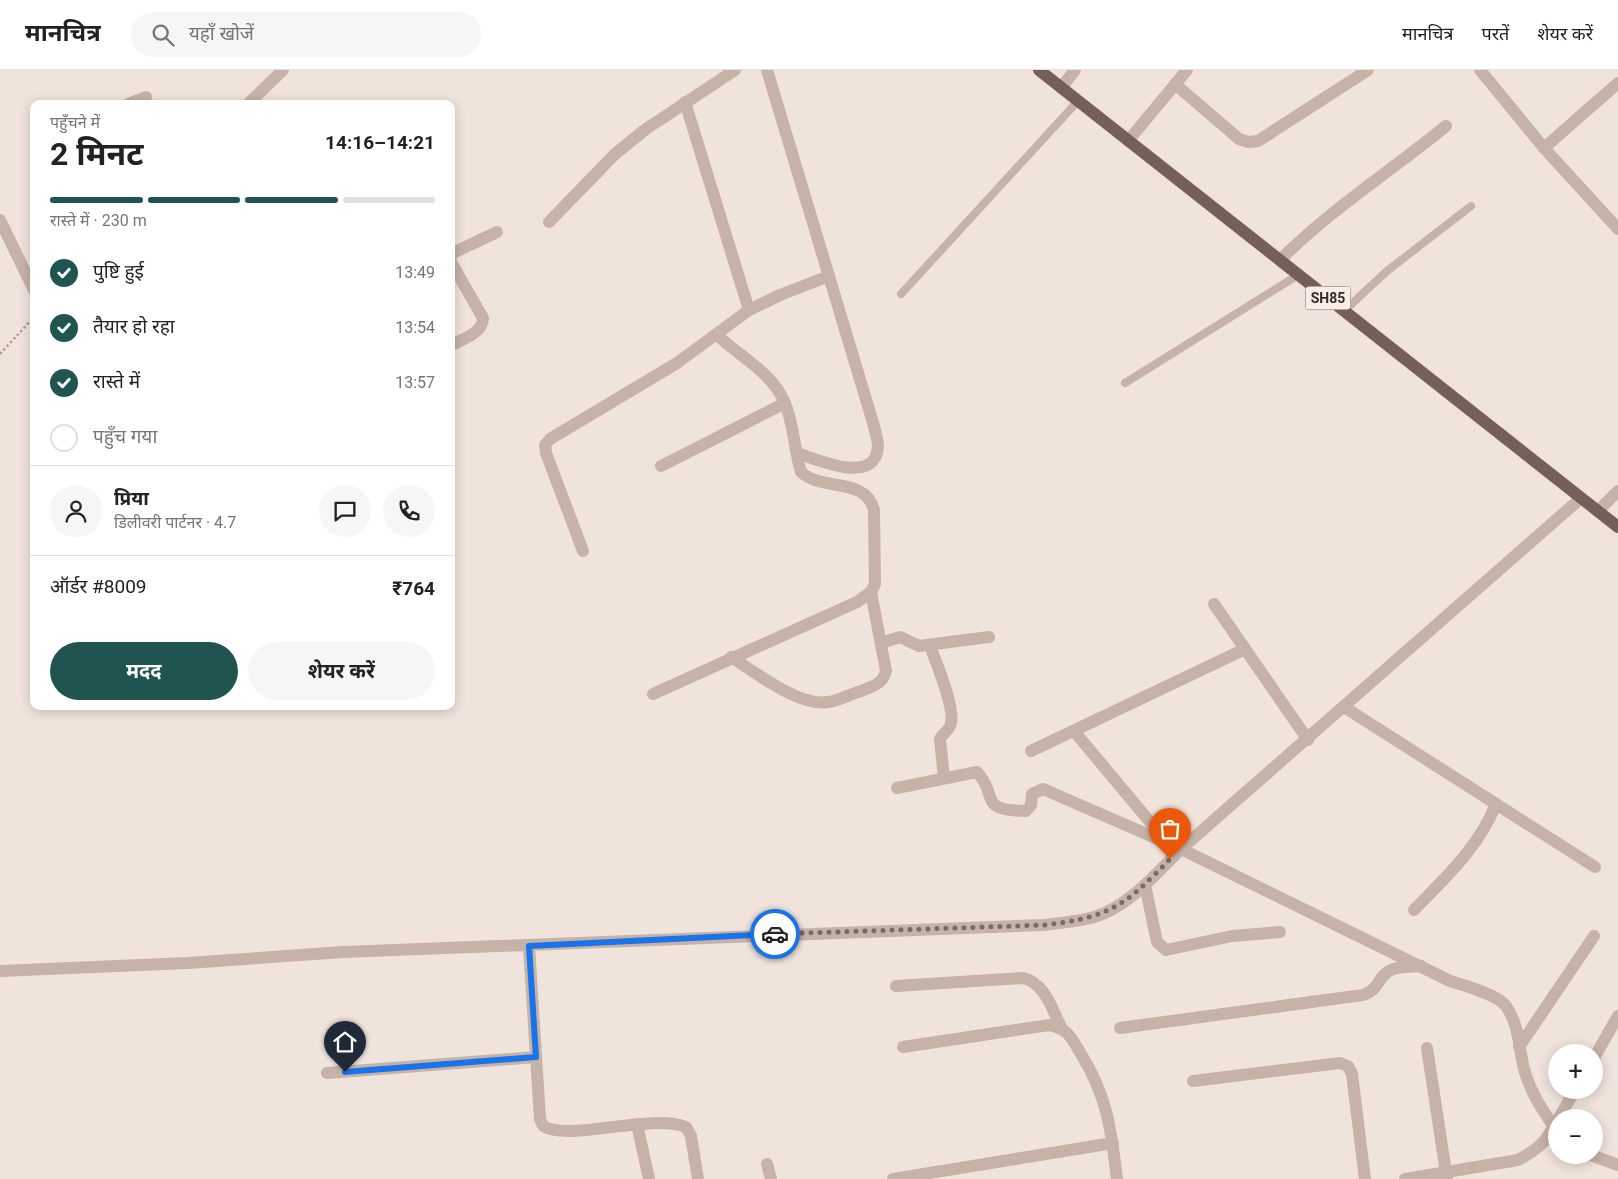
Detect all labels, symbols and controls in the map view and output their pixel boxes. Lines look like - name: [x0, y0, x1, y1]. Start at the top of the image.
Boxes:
- search box: [131, 12, 481, 57]
- text: मानचित्र: [25, 19, 101, 47]
- icon: search: [149, 21, 177, 49]
- text: यहाँ खोजें: [189, 22, 254, 45]
- text: मानचित्र: [1402, 23, 1453, 44]
- text: परतें: [1481, 23, 1509, 44]
- text: शेयर करें: [1537, 23, 1593, 44]
- text: पहुँचने में: [50, 113, 100, 132]
- text: 14:16–14:21: [325, 131, 435, 154]
- text: 2 मिनट: [50, 135, 143, 173]
- text: रास्ते में · 230 m: [50, 211, 147, 230]
- icon: check: [50, 259, 78, 287]
- text: पुष्टि हुई: [93, 260, 144, 283]
- text: 13:49: [395, 263, 435, 282]
- road number: SH85: [1306, 287, 1350, 310]
- icon: check: [50, 314, 78, 342]
- text: तैयार हो रहा: [93, 315, 175, 338]
- text: 13:54: [395, 318, 435, 337]
- icon: check: [50, 369, 78, 397]
- text: रास्ते में: [93, 370, 140, 393]
- text: 13:57: [395, 373, 435, 392]
- text: पहुँच गया: [93, 425, 157, 448]
- button: person: [50, 485, 102, 537]
- button: chat: [319, 485, 371, 537]
- button: phone: [383, 485, 435, 537]
- text: प्रिया: [114, 487, 149, 510]
- text: डिलीवरी पार्टनर · 4.7: [114, 513, 236, 532]
- text: ऑर्डर #8009: [50, 575, 147, 598]
- text: ₹764: [392, 577, 435, 600]
- button: मदद: [50, 642, 238, 700]
- button: शेयर करें: [248, 642, 435, 700]
- pin: [1149, 808, 1191, 859]
- icon: bag: [1156, 815, 1184, 843]
- courier: [750, 909, 800, 959]
- icon: car: [761, 920, 789, 948]
- pin: [324, 1021, 366, 1072]
- icon: home: [331, 1028, 359, 1056]
- map controls: [1548, 1044, 1603, 1164]
- button: +: [1548, 1044, 1603, 1099]
- button: −: [1548, 1109, 1603, 1164]

